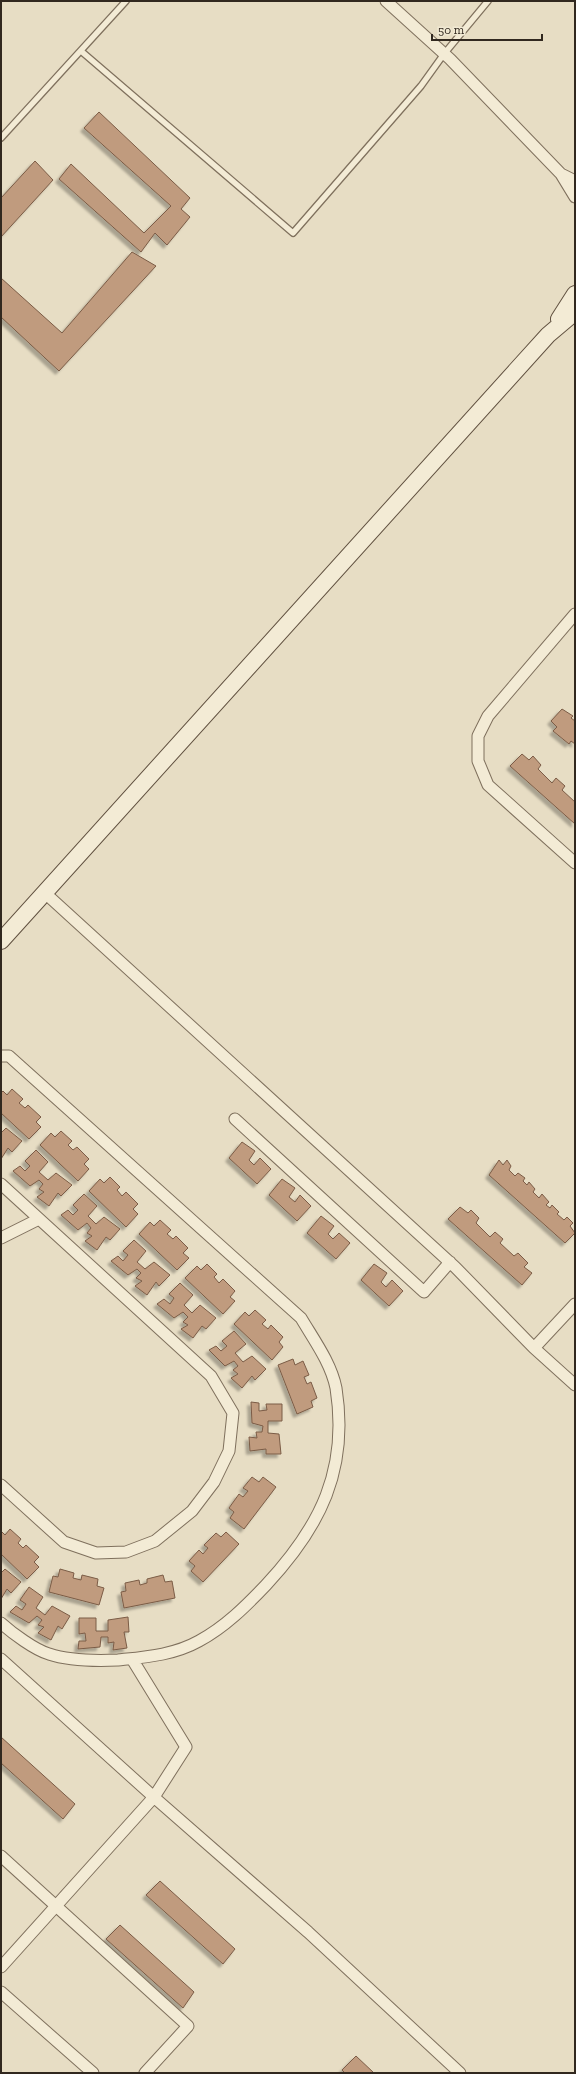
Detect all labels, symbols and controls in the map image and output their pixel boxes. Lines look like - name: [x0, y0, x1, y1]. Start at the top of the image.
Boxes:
- scale bar: [432, 16, 542, 42]
- text: 50 m: [438, 23, 465, 37]

